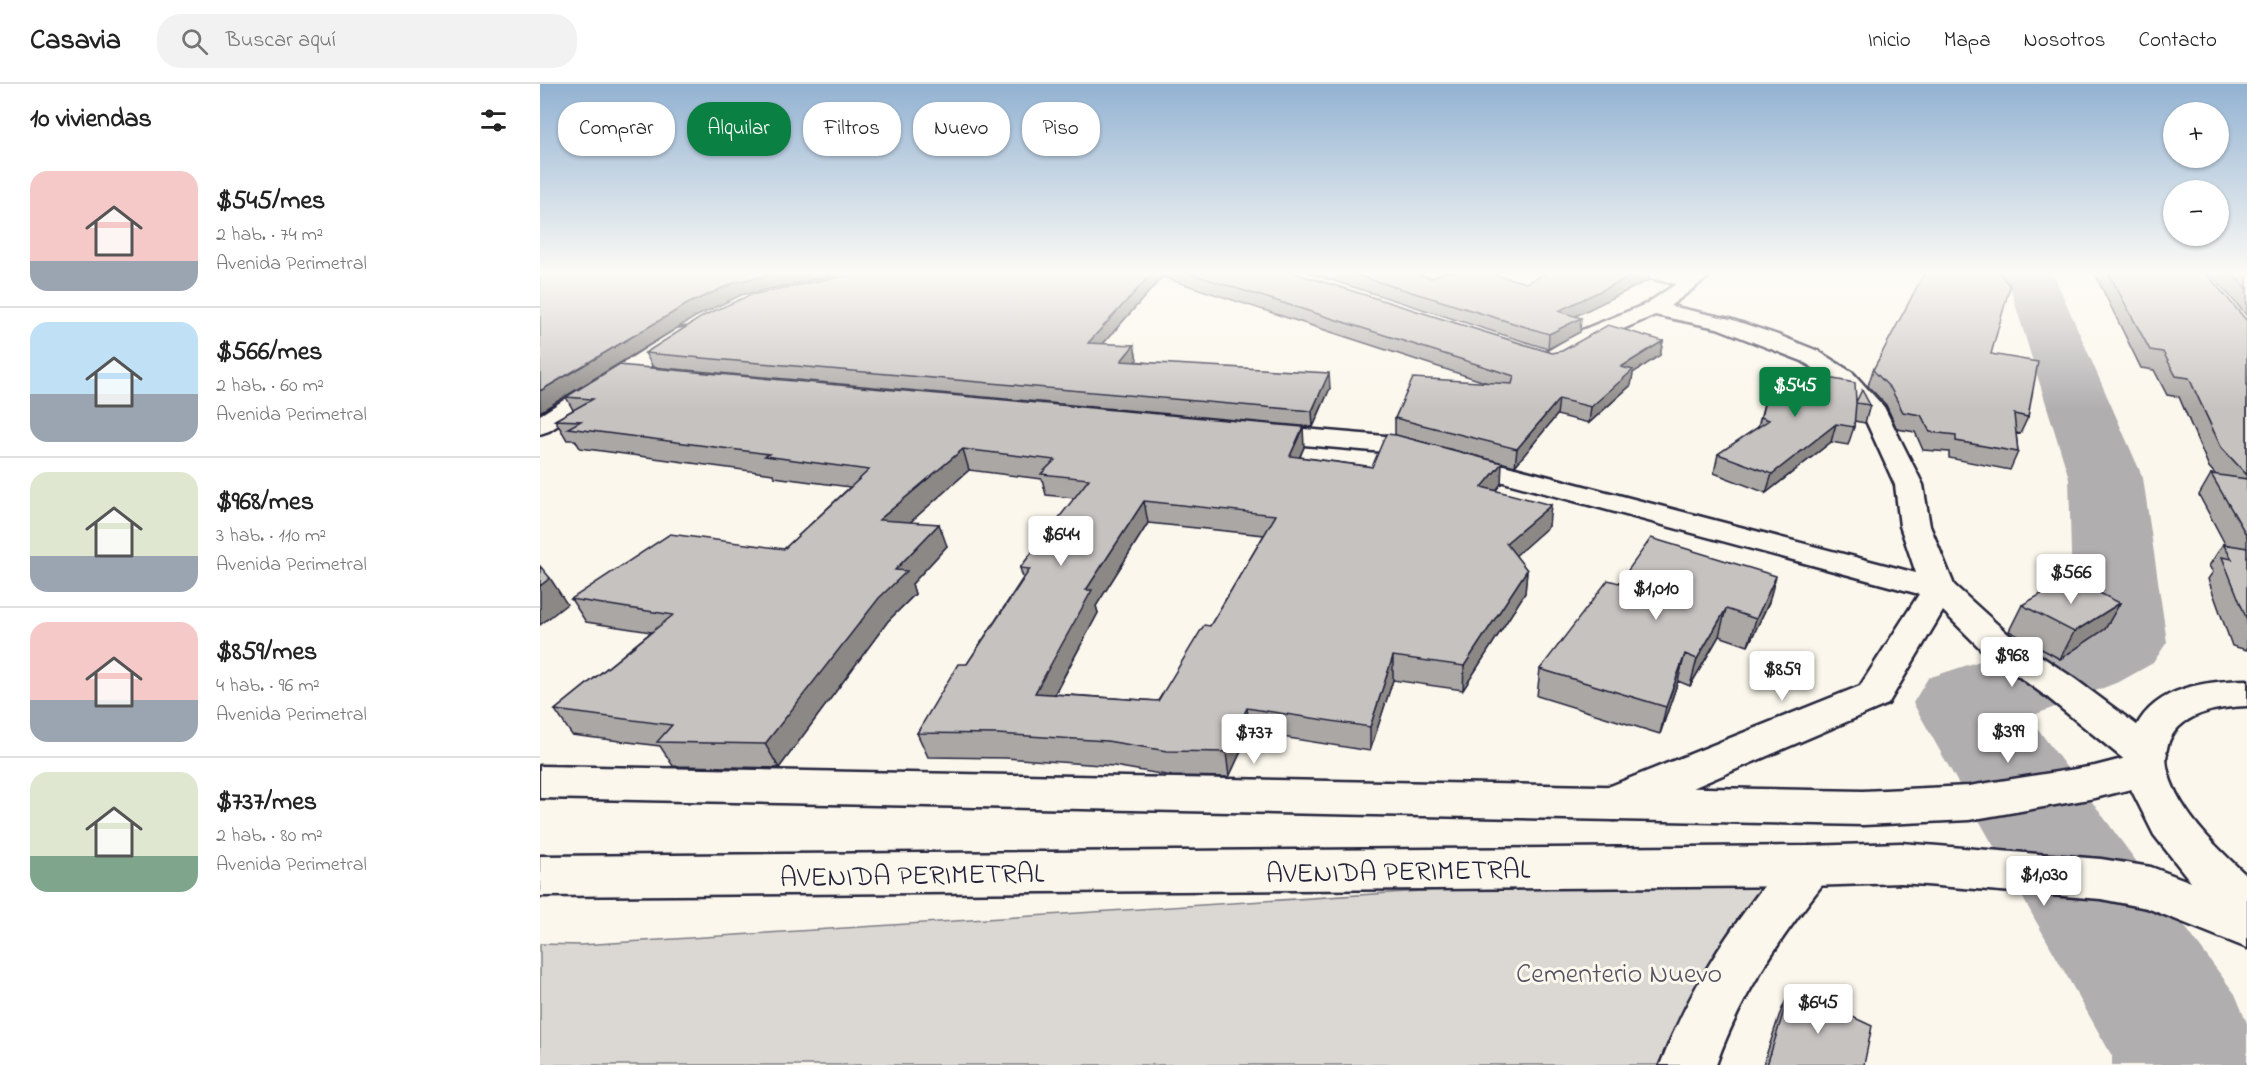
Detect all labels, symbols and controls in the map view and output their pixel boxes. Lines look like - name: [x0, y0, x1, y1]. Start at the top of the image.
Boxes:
- search box: [157, 14, 577, 68]
- text: Casavia: [30, 21, 121, 62]
- icon: search: [178, 25, 211, 58]
- text: Buscar aquí: [226, 25, 336, 57]
- text: Inicio: [1868, 26, 1911, 56]
- text: Mapa: [1944, 26, 1991, 56]
- text: Nosotros: [2024, 26, 2106, 56]
- text: Contacto: [2139, 26, 2217, 56]
- text: 10 viviendas: [30, 101, 152, 139]
- chip: Comprar: [558, 102, 675, 156]
- chip: Alquilar: [687, 102, 791, 156]
- chip: Filtros: [803, 102, 901, 156]
- chip: Nuevo: [913, 102, 1010, 156]
- chip: Piso: [1022, 102, 1100, 156]
- map controls: [2163, 102, 2229, 246]
- button: +: [2163, 102, 2229, 168]
- icon: filters: [477, 104, 510, 137]
- button: −: [2163, 180, 2229, 246]
- text: $545/mes: [216, 183, 325, 221]
- icon: home: [78, 195, 150, 267]
- text: 2 hab. · 74 m²: [216, 221, 323, 250]
- text: Avenida Perimetral: [216, 250, 367, 279]
- text: $566/mes: [216, 334, 323, 372]
- icon: home: [78, 346, 150, 418]
- pin: $545: [1759, 367, 1831, 418]
- text: 2 hab. · 60 m²: [216, 372, 324, 401]
- text: $545: [1773, 372, 1817, 401]
- text: Avenida Perimetral: [216, 401, 367, 430]
- text: $968/mes: [216, 484, 314, 522]
- icon: home: [78, 496, 150, 568]
- pin: $644: [1025, 516, 1097, 567]
- text: $644: [1042, 521, 1080, 550]
- text: 3 hab. · 110 m²: [216, 522, 326, 551]
- text: Avenida Perimetral: [216, 551, 367, 580]
- pin: $566: [2035, 554, 2107, 605]
- text: $566: [2050, 559, 2092, 588]
- pin: $1,010: [1607, 570, 1705, 621]
- text: $1,010: [1633, 575, 1679, 604]
- text: $859/mes: [216, 634, 317, 672]
- pin: $968: [1976, 637, 2048, 688]
- text: $968: [1995, 642, 2029, 671]
- icon: home: [78, 646, 150, 718]
- pin: $859: [1746, 651, 1818, 702]
- text: $859: [1763, 656, 1801, 685]
- text: 4 hab. · 96 m²: [216, 672, 320, 701]
- text: Avenida Perimetral: [216, 701, 367, 730]
- pin: $399: [1972, 713, 2044, 764]
- pin: $737: [1218, 714, 1290, 765]
- text: $399: [1992, 718, 2024, 747]
- text: $737: [1236, 719, 1272, 748]
- text: $737/mes: [216, 784, 317, 822]
- icon: home: [78, 796, 150, 868]
- text: 2 hab. · 80 m²: [216, 822, 323, 851]
- text: Avenida Perimetral: [216, 851, 367, 880]
- street label: AVENIDA PERIMETRAL: [1266, 851, 1531, 896]
- street label: AVENIDA PERIMETRAL: [780, 855, 1045, 900]
- pin: $1,030: [1995, 856, 2093, 907]
- text: $1,030: [2020, 861, 2068, 890]
- park label: Cementerio Nuevo: [1516, 955, 1722, 996]
- pin: $645: [1782, 984, 1854, 1035]
- text: $645: [1798, 989, 1838, 1018]

